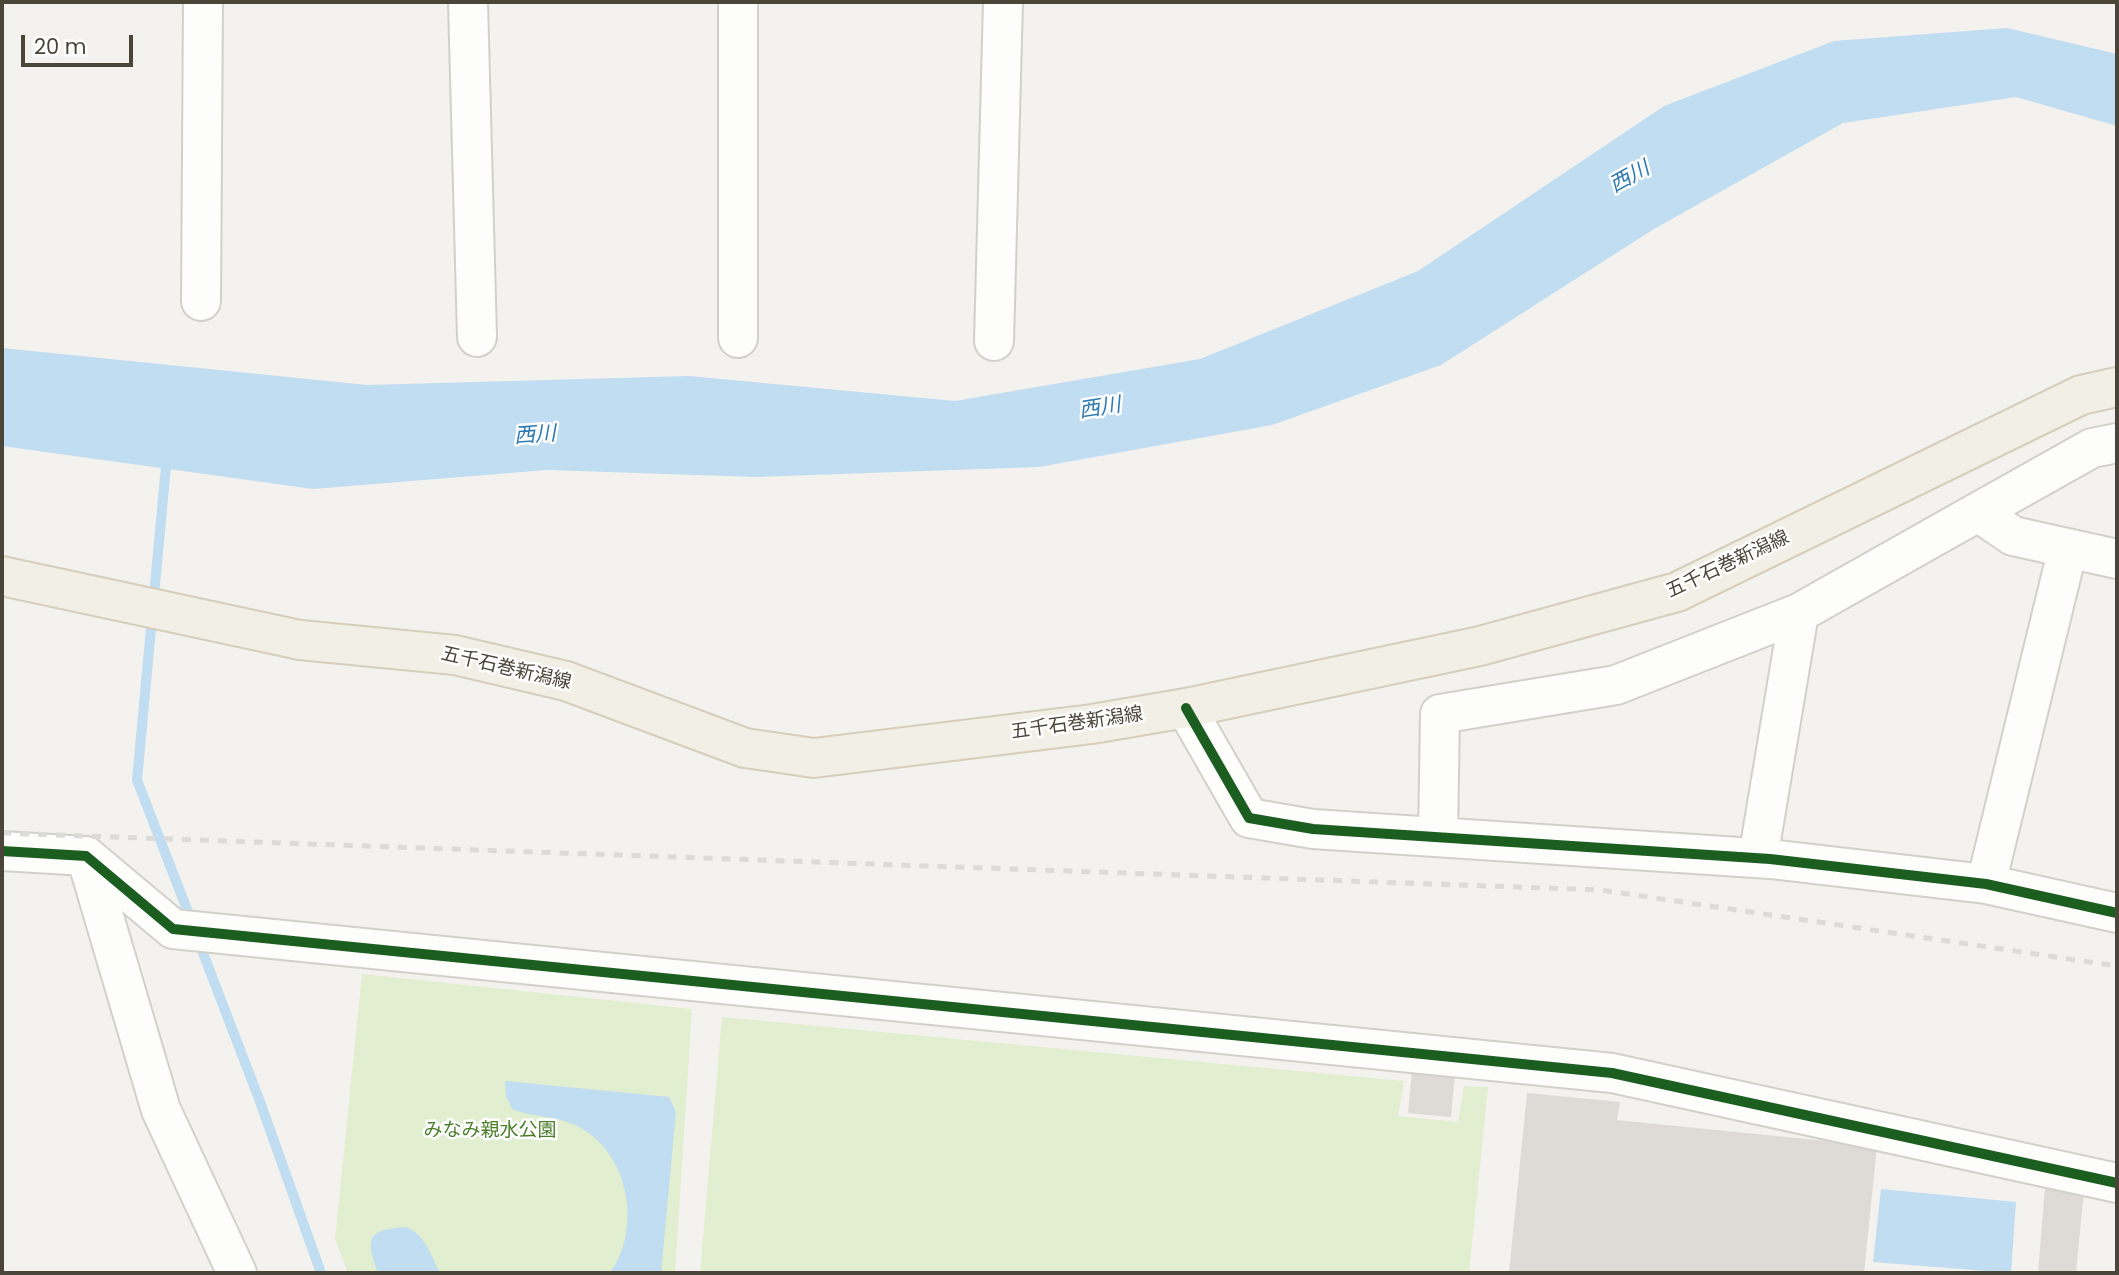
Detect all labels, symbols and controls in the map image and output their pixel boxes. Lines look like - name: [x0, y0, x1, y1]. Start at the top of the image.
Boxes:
- scale bar: [24, 21, 136, 65]
- text: 20 m: [34, 32, 87, 61]
- water label: 西川: [1606, 157, 1654, 199]
- water label: 西川: [1077, 393, 1123, 425]
- water label: 西川: [513, 422, 557, 450]
- street label: 五千石巻新潟線: [1663, 527, 1793, 603]
- street label: 五千石巻新潟線: [439, 643, 573, 695]
- street label: 五千石巻新潟線: [1010, 703, 1144, 745]
- park label: みなみ親水公園: [424, 1120, 556, 1142]

